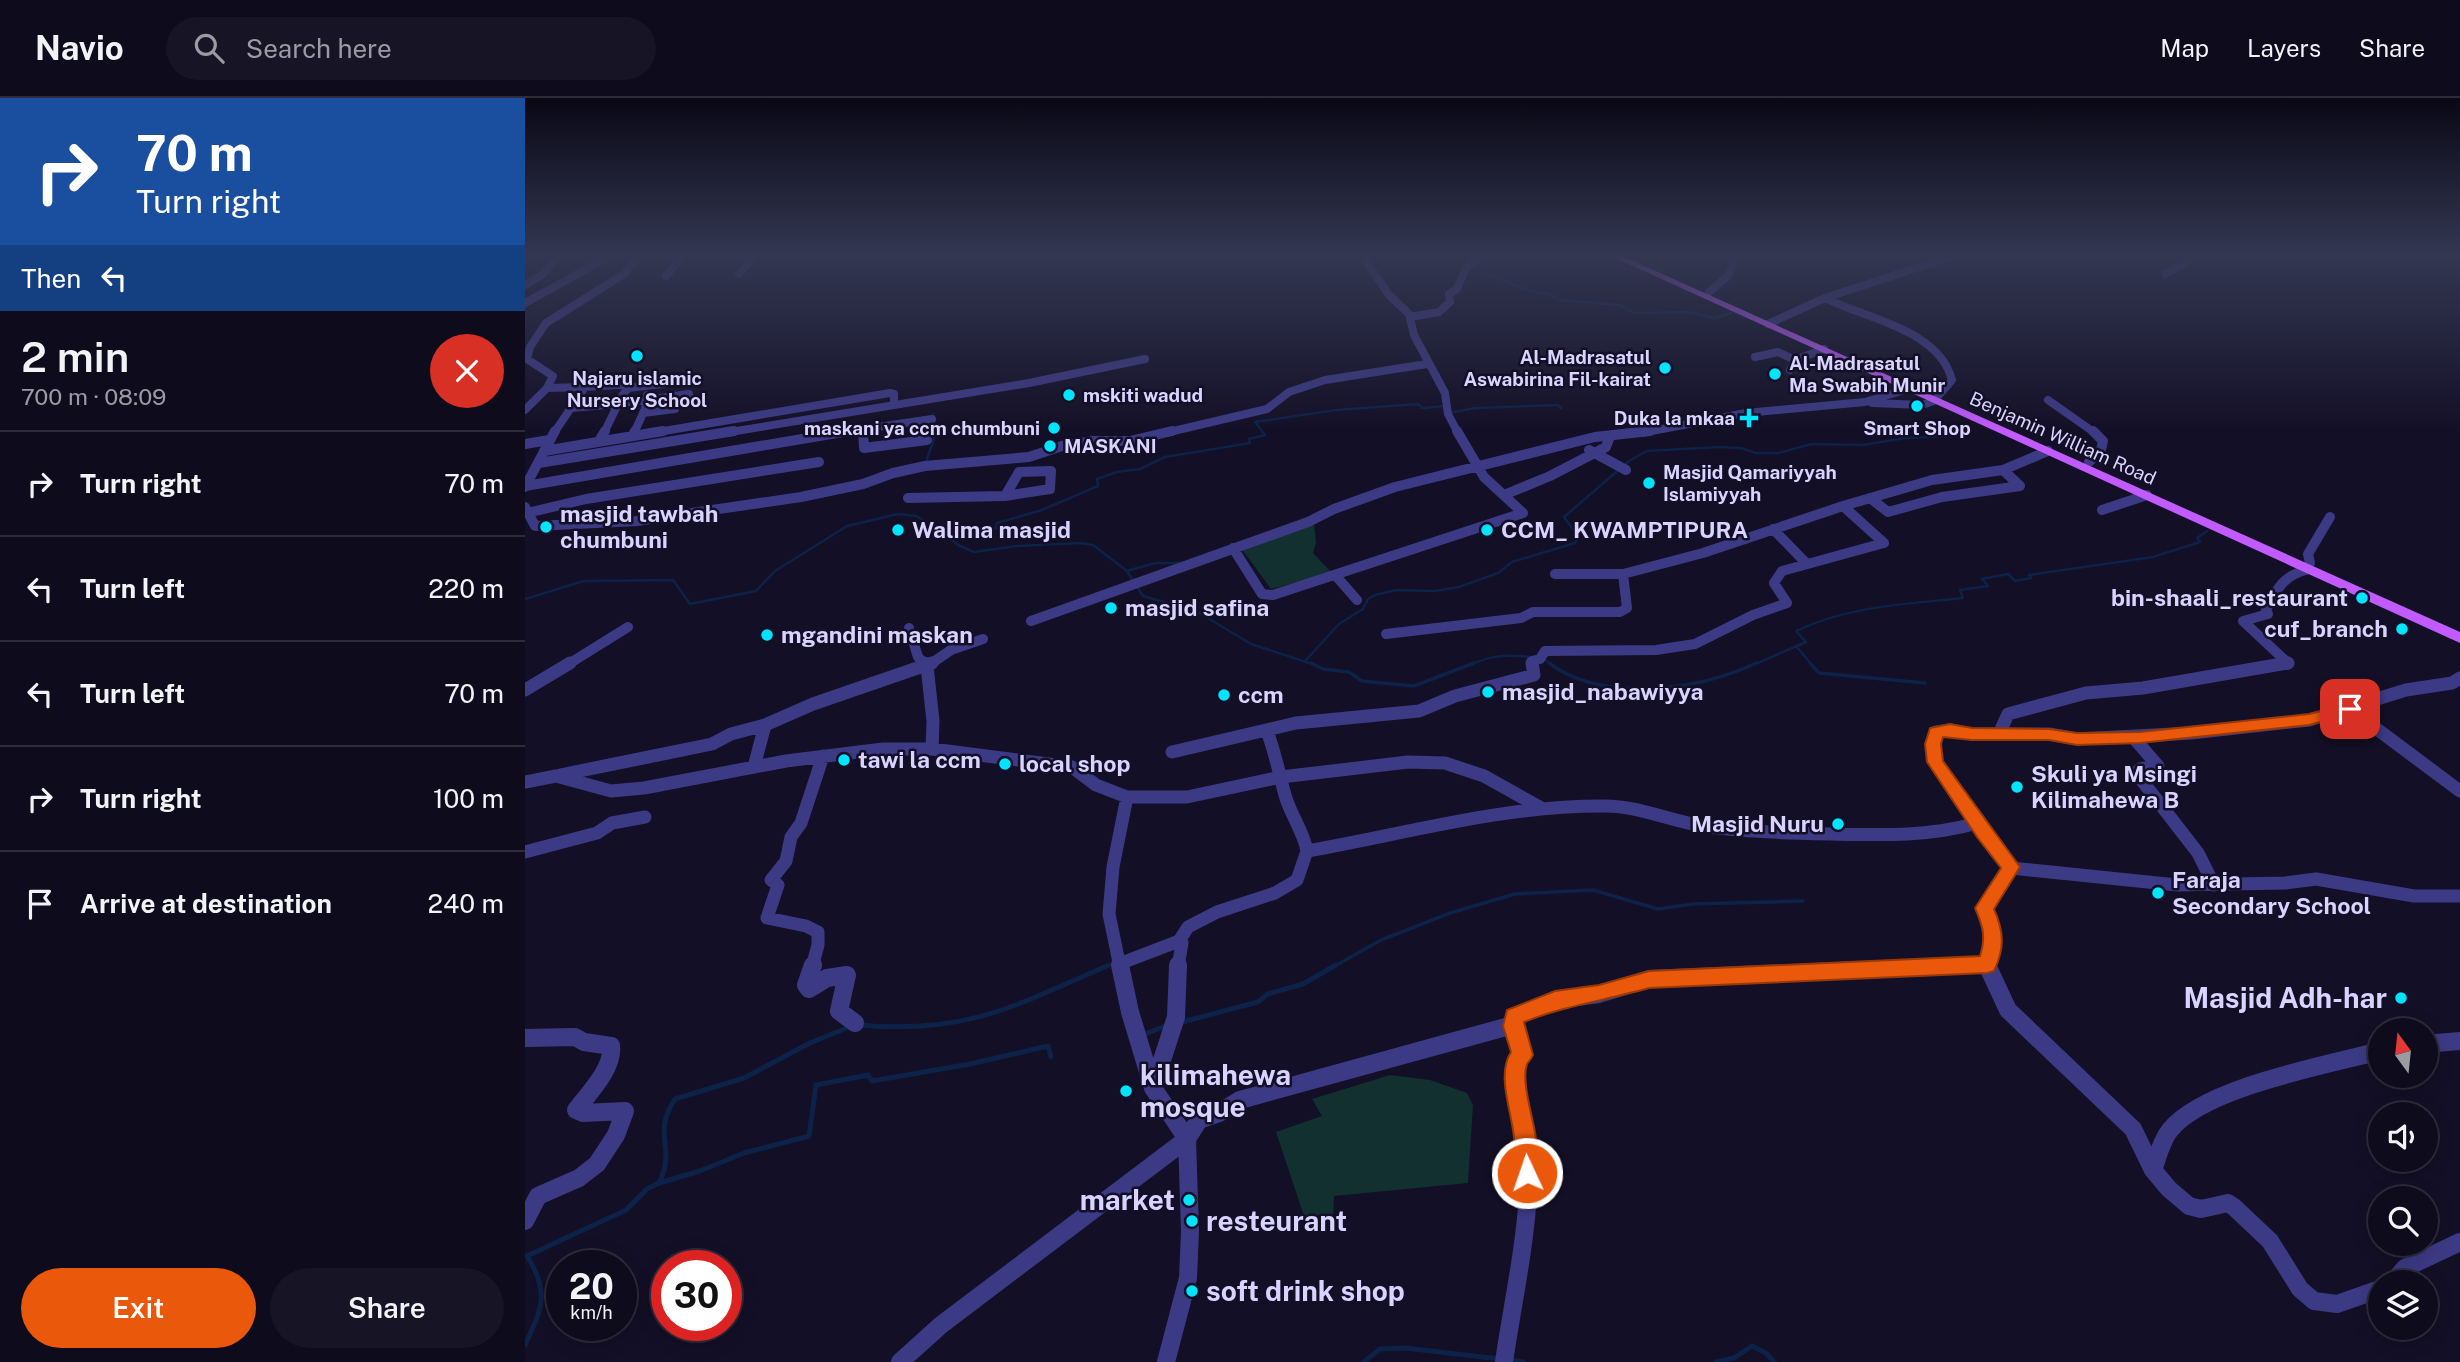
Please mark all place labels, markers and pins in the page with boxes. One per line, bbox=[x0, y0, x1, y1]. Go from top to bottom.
place label: Al-Madrasatul Aswabirina Fil-kairat bbox=[1464, 346, 1651, 390]
marker: Najaru islamic Nursery School bbox=[629, 348, 645, 364]
place label: Al-Madrasatul Ma Swabih Munir bbox=[1789, 352, 1945, 396]
marker: Al-Madrasatul Aswabirina Fil-kairat bbox=[1657, 360, 1673, 376]
marker: Al-Madrasatul Ma Swabih Munir bbox=[1767, 366, 1783, 382]
place label: Najaru islamic Nursery School bbox=[567, 367, 707, 411]
place label: mskiti wadud bbox=[1083, 384, 1203, 406]
marker: mskiti wadud bbox=[1061, 387, 1077, 403]
marker: Smart Shop bbox=[1909, 398, 1925, 414]
place label: Duka la mkaa bbox=[1614, 407, 1735, 429]
marker: Duka la mkaa bbox=[1741, 410, 1757, 426]
place label: maskani ya ccm chumbuni bbox=[804, 417, 1040, 439]
place label: Smart Shop bbox=[1863, 417, 1971, 439]
marker: maskani ya ccm chumbuni bbox=[1046, 420, 1062, 436]
place label: MASKANI bbox=[1064, 435, 1157, 457]
marker: MASKANI bbox=[1042, 438, 1058, 454]
place label: Masjid Qamariyyah Islamiyyah bbox=[1663, 461, 1837, 505]
marker: Masjid Qamariyyah Islamiyyah bbox=[1641, 475, 1657, 491]
place label: masjid tawbah chumbuni bbox=[560, 500, 718, 553]
place label: Walima masjid bbox=[912, 516, 1071, 543]
place label: CCM_ KWAMPTIPURA bbox=[1501, 516, 1749, 543]
marker: masjid tawbah chumbuni bbox=[538, 519, 554, 535]
marker: Walima masjid bbox=[890, 522, 906, 538]
marker: CCM_ KWAMPTIPURA bbox=[1479, 522, 1495, 538]
place label: bin-shaali_restaurant bbox=[2111, 584, 2348, 611]
marker: bin-shaali_restaurant bbox=[2354, 590, 2370, 606]
place label: masjid safina bbox=[1125, 594, 1269, 621]
marker: masjid safina bbox=[1103, 600, 1119, 616]
place label: cuf_branch bbox=[2264, 615, 2388, 642]
place label: mgandini maskan bbox=[781, 621, 973, 648]
marker: cuf_branch bbox=[2394, 621, 2410, 637]
marker: mgandini maskan bbox=[759, 627, 775, 643]
place label: masjid_nabawiyya bbox=[1502, 678, 1703, 705]
pin bbox=[2320, 679, 2380, 739]
place label: ccm bbox=[1238, 681, 1284, 708]
marker: masjid_nabawiyya bbox=[1480, 684, 1496, 700]
marker: ccm bbox=[1216, 687, 1232, 703]
place label: tawi la ccm bbox=[858, 746, 981, 773]
place label: local shop bbox=[1019, 750, 1130, 777]
marker: tawi la ccm bbox=[836, 752, 852, 768]
marker: local shop bbox=[997, 756, 1013, 772]
place label: Skuli ya Msingi Kilimahewa B bbox=[2031, 760, 2197, 813]
marker: Skuli ya Msingi Kilimahewa B bbox=[2009, 779, 2025, 795]
place label: Masjid Nuru bbox=[1691, 810, 1824, 837]
marker: Masjid Nuru bbox=[1830, 816, 1846, 832]
place label: Faraja Secondary School bbox=[2172, 866, 2371, 919]
marker: Faraja Secondary School bbox=[2150, 885, 2166, 901]
place label: Masjid Adh-har bbox=[2183, 981, 2387, 1014]
marker: Masjid Adh-har bbox=[2393, 990, 2409, 1006]
place label: kilimahewa mosque bbox=[1140, 1058, 1291, 1123]
marker: kilimahewa mosque bbox=[1118, 1083, 1134, 1099]
place label: market bbox=[1080, 1183, 1175, 1216]
marker: market bbox=[1181, 1192, 1197, 1208]
place label: resteurant bbox=[1206, 1204, 1347, 1237]
marker: resteurant bbox=[1184, 1213, 1200, 1229]
place label: soft drink shop bbox=[1206, 1274, 1405, 1307]
marker: soft drink shop bbox=[1184, 1283, 1200, 1299]

